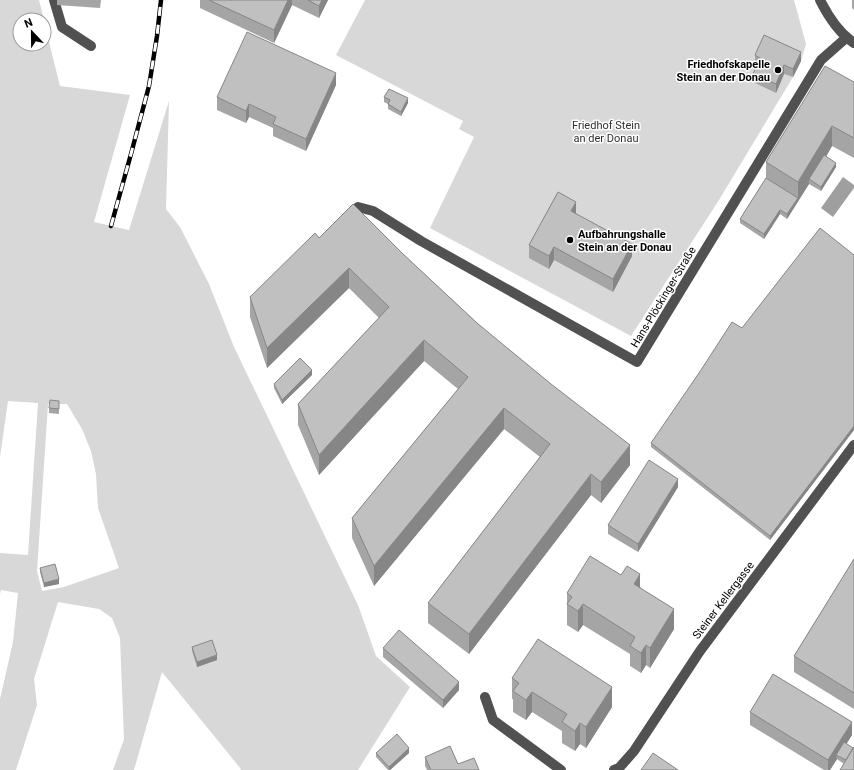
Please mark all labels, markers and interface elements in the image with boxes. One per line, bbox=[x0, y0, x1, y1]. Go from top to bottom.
north arrow bbox=[12, 12, 52, 52]
text: N bbox=[22, 16, 35, 31]
place label: Friedhofskapelle Stein an der Donau bbox=[677, 58, 770, 84]
marker: Friedhofskapelle Stein an der Donau bbox=[773, 65, 783, 75]
park label: Friedhof Stein an der Donau bbox=[572, 119, 640, 145]
place label: Aufbahrungshalle Stein an der Donau bbox=[578, 228, 672, 254]
marker: Aufbahrungshalle Stein an der Donau bbox=[565, 235, 575, 245]
street label: Hans-Plöckinger-Straße bbox=[628, 244, 699, 350]
street label: Steiner Kellergasse bbox=[690, 559, 757, 642]

